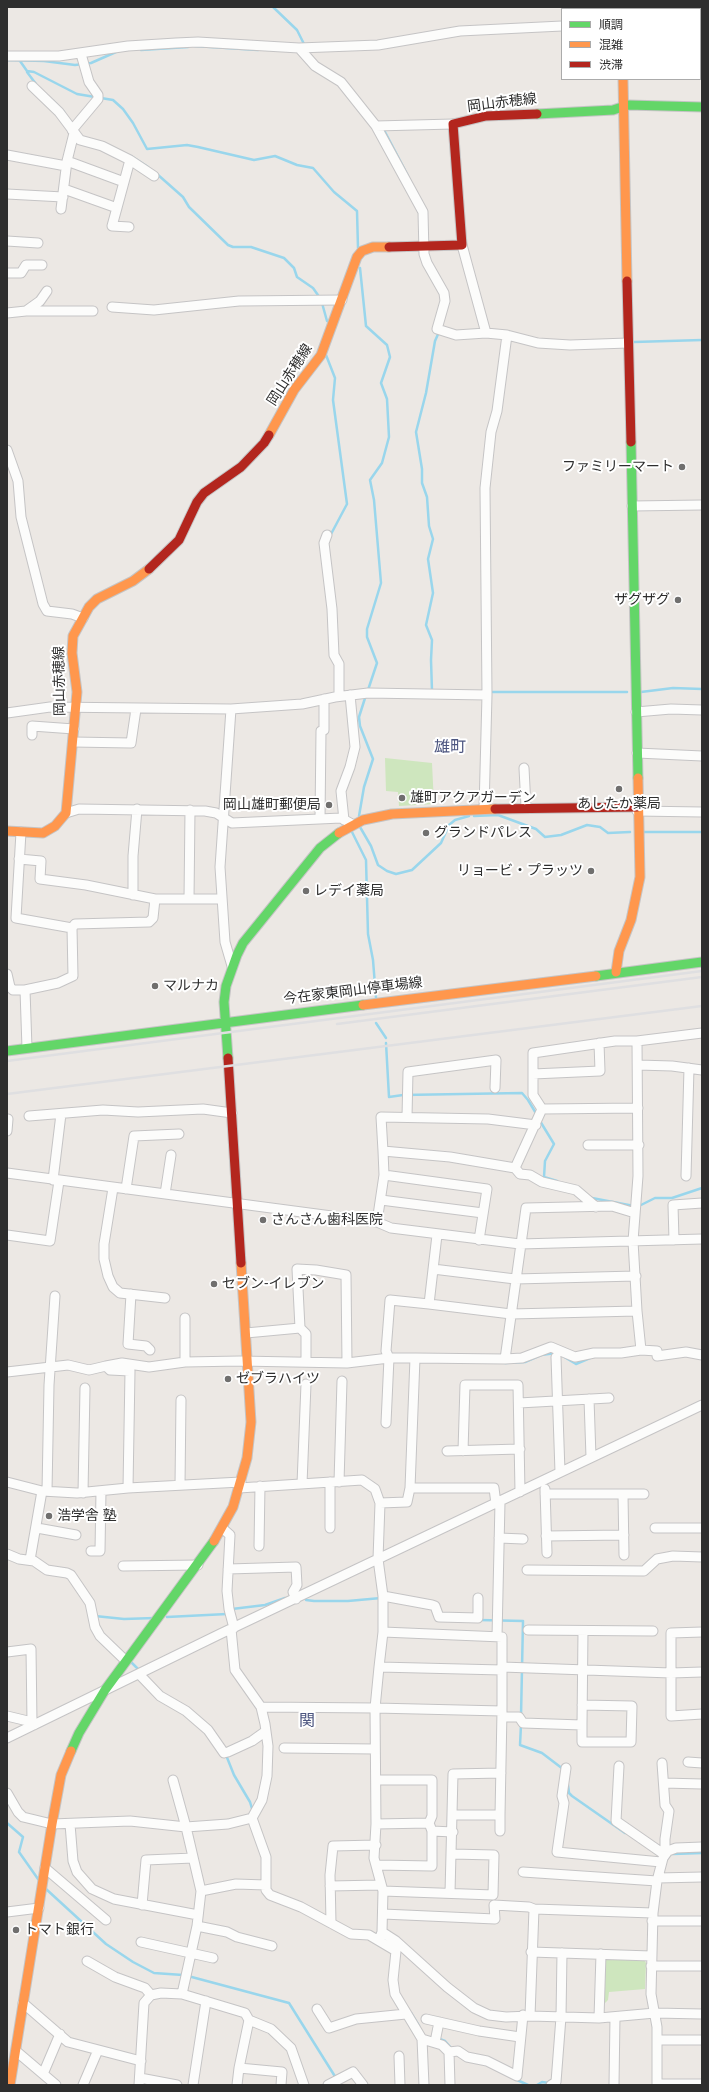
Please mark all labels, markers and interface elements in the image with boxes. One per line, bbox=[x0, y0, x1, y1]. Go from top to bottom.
legend bbox=[561, 8, 701, 80]
text: 順調 bbox=[599, 16, 623, 33]
text: 混雑 bbox=[599, 36, 623, 53]
text: 渋滞 bbox=[599, 56, 623, 73]
street label: 岡山赤穂線 bbox=[466, 90, 538, 116]
street label: 岡山赤穂線 bbox=[264, 341, 316, 409]
place label: ファミリーマート bbox=[562, 459, 674, 475]
marker: ファミリーマート bbox=[677, 462, 687, 472]
place label: ザグザグ bbox=[614, 592, 670, 608]
marker: ザグザグ bbox=[673, 595, 683, 605]
street label: 岡山赤穂線 bbox=[51, 646, 69, 716]
district label: 雄町 bbox=[434, 737, 466, 757]
marker: あしたか薬局 bbox=[614, 784, 624, 794]
place label: 雄町アクアガーデン bbox=[410, 790, 536, 806]
marker: 雄町アクアガーデン bbox=[397, 793, 407, 803]
place label: あしたか薬局 bbox=[577, 796, 661, 812]
place label: 岡山雄町郵便局 bbox=[223, 797, 321, 813]
marker: 岡山雄町郵便局 bbox=[324, 800, 334, 810]
place label: グランドパレス bbox=[434, 825, 532, 841]
marker: グランドパレス bbox=[421, 828, 431, 838]
place label: リョービ・プラッツ bbox=[457, 863, 583, 879]
marker: リョービ・プラッツ bbox=[586, 866, 596, 876]
place label: レデイ薬局 bbox=[314, 883, 384, 899]
marker: レデイ薬局 bbox=[301, 886, 311, 896]
street label: 今在家東岡山停車場線 bbox=[282, 974, 424, 1008]
place label: マルナカ bbox=[163, 978, 219, 994]
marker: マルナカ bbox=[150, 981, 160, 991]
place label: さんさん歯科医院 bbox=[271, 1212, 383, 1228]
marker: さんさん歯科医院 bbox=[258, 1215, 268, 1225]
place label: セブン-イレブン bbox=[222, 1276, 325, 1292]
marker: セブン-イレブン bbox=[209, 1279, 219, 1289]
place label: ゼブラハイツ bbox=[236, 1371, 320, 1387]
marker: ゼブラハイツ bbox=[223, 1374, 233, 1384]
place label: 浩学舎 塾 bbox=[57, 1508, 117, 1524]
marker: 浩学舎 塾 bbox=[44, 1511, 54, 1521]
district label: 関 bbox=[299, 1711, 315, 1731]
place label: トマト銀行 bbox=[24, 1922, 94, 1938]
marker: トマト銀行 bbox=[11, 1925, 21, 1935]

